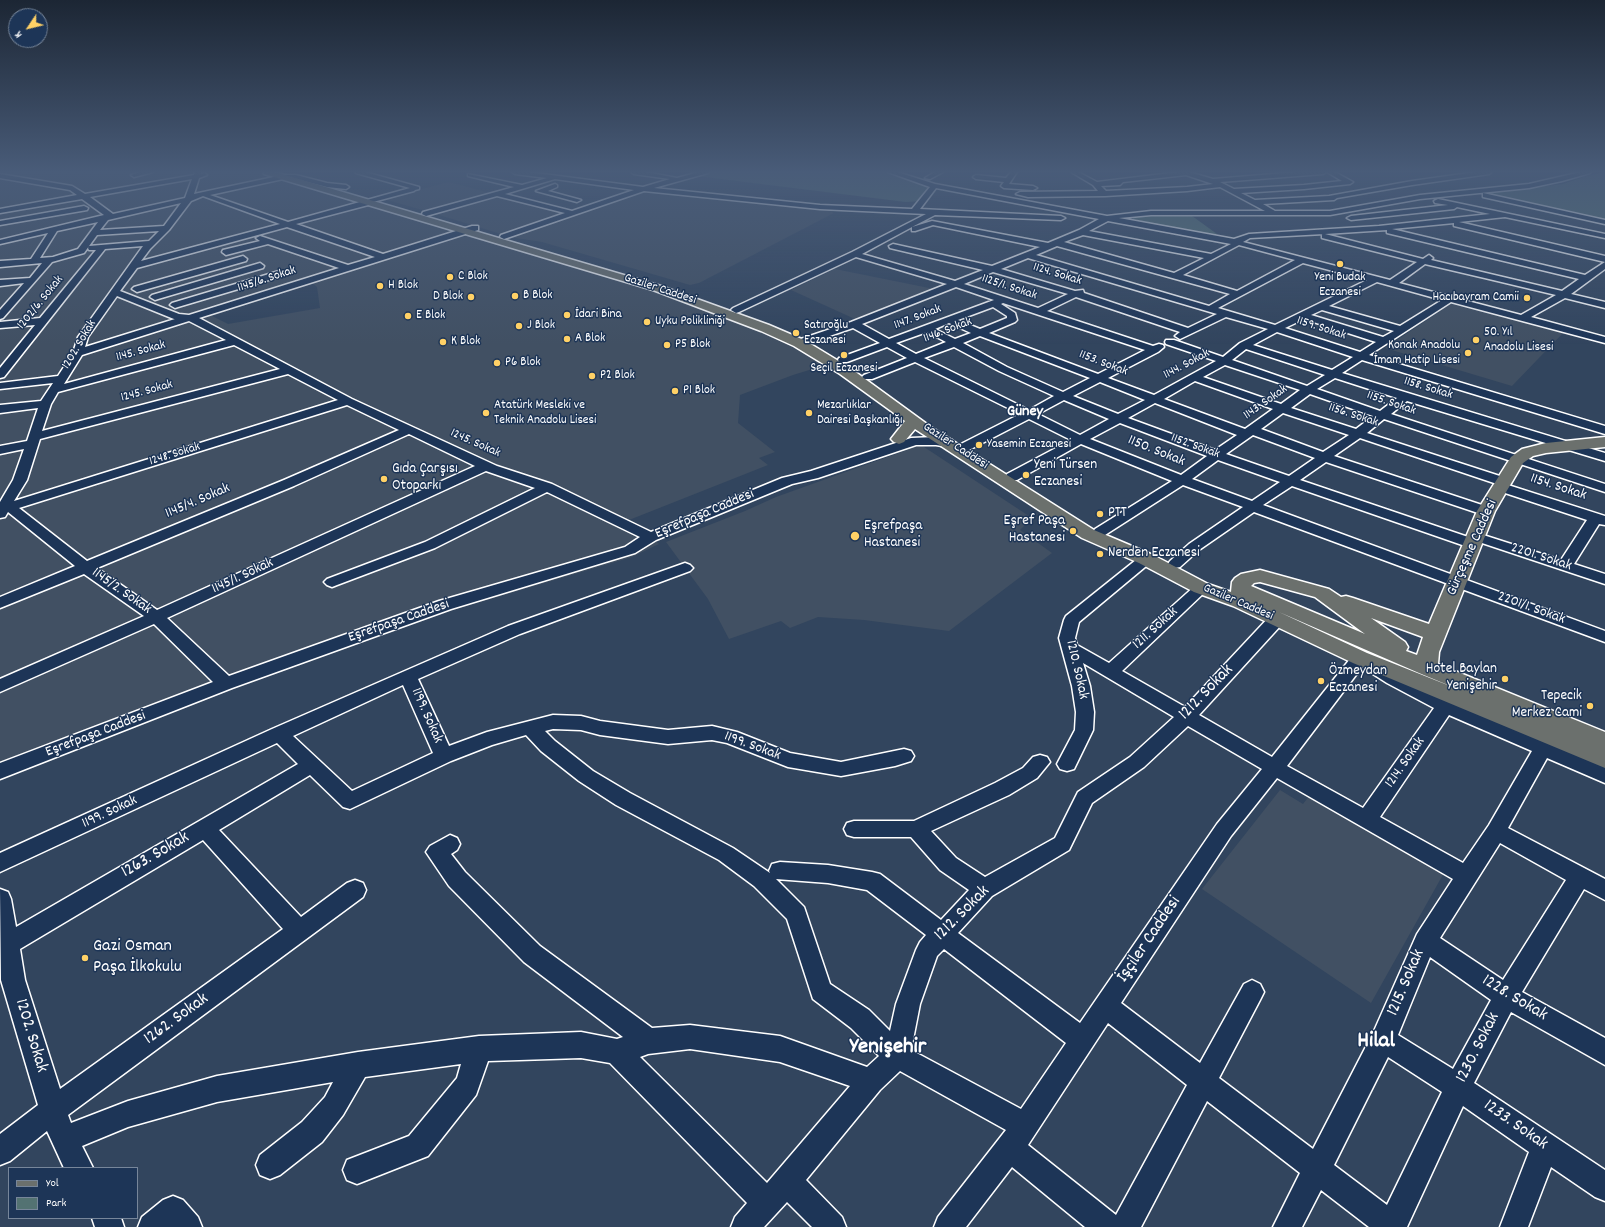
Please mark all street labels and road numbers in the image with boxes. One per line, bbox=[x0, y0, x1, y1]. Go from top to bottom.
street label: 1124. Sokak bbox=[1031, 260, 1083, 290]
street label: 1145/6. Sokak bbox=[236, 263, 298, 297]
street label: Gaziler Caddesi bbox=[622, 271, 698, 309]
street label: 1125/1. Sokak bbox=[979, 272, 1039, 304]
street label: 1202/6. Sokak bbox=[15, 273, 67, 333]
street label: 1147. Sokak bbox=[892, 302, 944, 334]
street label: 1159. Sokak bbox=[1294, 314, 1348, 344]
street label: 1146. Sokak bbox=[921, 315, 975, 347]
street label: 1202. Sokak bbox=[59, 318, 101, 372]
street label: 1145. Sokak bbox=[115, 338, 167, 366]
street label: 1144. Sokak bbox=[1161, 346, 1213, 384]
street label: 1153. Sokak bbox=[1076, 348, 1130, 380]
street label: 1158. Sokak bbox=[1402, 374, 1454, 404]
street label: 1245. Sokak bbox=[119, 378, 175, 406]
street label: 1143. Sokak bbox=[1241, 382, 1291, 424]
street label: 1155. Sokak bbox=[1364, 388, 1418, 420]
street label: 1156. Sokak bbox=[1326, 401, 1380, 431]
street label: Gaziler Caddesi bbox=[919, 420, 991, 474]
street label: 1245. Sokak bbox=[447, 426, 503, 462]
street label: 1152. Sokak bbox=[1168, 431, 1222, 463]
street label: 1150. Sokak bbox=[1125, 432, 1187, 472]
street label: 1248. Sokak bbox=[148, 440, 202, 470]
street label: 1154. Sokak bbox=[1528, 470, 1588, 506]
street label: 1145/4. Sokak bbox=[163, 480, 233, 524]
street label: Eşrefpaşa Caddesi bbox=[653, 486, 757, 544]
street label: Gürçeşme Caddesi bbox=[1444, 497, 1502, 599]
street label: 2201. Sokak bbox=[1508, 540, 1574, 576]
street label: 1145/1. Sokak bbox=[209, 555, 277, 599]
street label: 1145/2. Sokak bbox=[88, 565, 154, 619]
street label: Gaziler Caddesi bbox=[1200, 581, 1276, 625]
street label: 2201/1. Sokak bbox=[1495, 588, 1567, 630]
street label: Eşrefpaşa Caddesi bbox=[346, 596, 452, 648]
street label: 1211. Sokak bbox=[1130, 604, 1182, 654]
street label: 1210. Sokak bbox=[1060, 639, 1092, 701]
street label: 1212. Sokak bbox=[1175, 660, 1239, 726]
street label: 1199. Sokak bbox=[406, 685, 446, 747]
street label: Eşrefpaşa Caddesi bbox=[43, 708, 149, 762]
street label: 1199. Sokak bbox=[721, 728, 783, 766]
street label: 1214. Sokak bbox=[1382, 734, 1430, 792]
street label: 1199. Sokak bbox=[80, 792, 140, 834]
street label: 1263. Sokak bbox=[118, 828, 194, 884]
street label: 1212. Sokak bbox=[931, 882, 995, 946]
street label: İşçiler Caddesi bbox=[1113, 893, 1187, 987]
street label: 1215. Sokak bbox=[1383, 946, 1431, 1020]
street label: 1228. Sokak bbox=[1477, 971, 1551, 1027]
street label: 1262. Sokak bbox=[140, 989, 214, 1051]
street label: 1202. Sokak bbox=[9, 997, 51, 1075]
street label: 1230. Sokak bbox=[1452, 1009, 1506, 1087]
street label: 1233. Sokak bbox=[1478, 1096, 1552, 1156]

